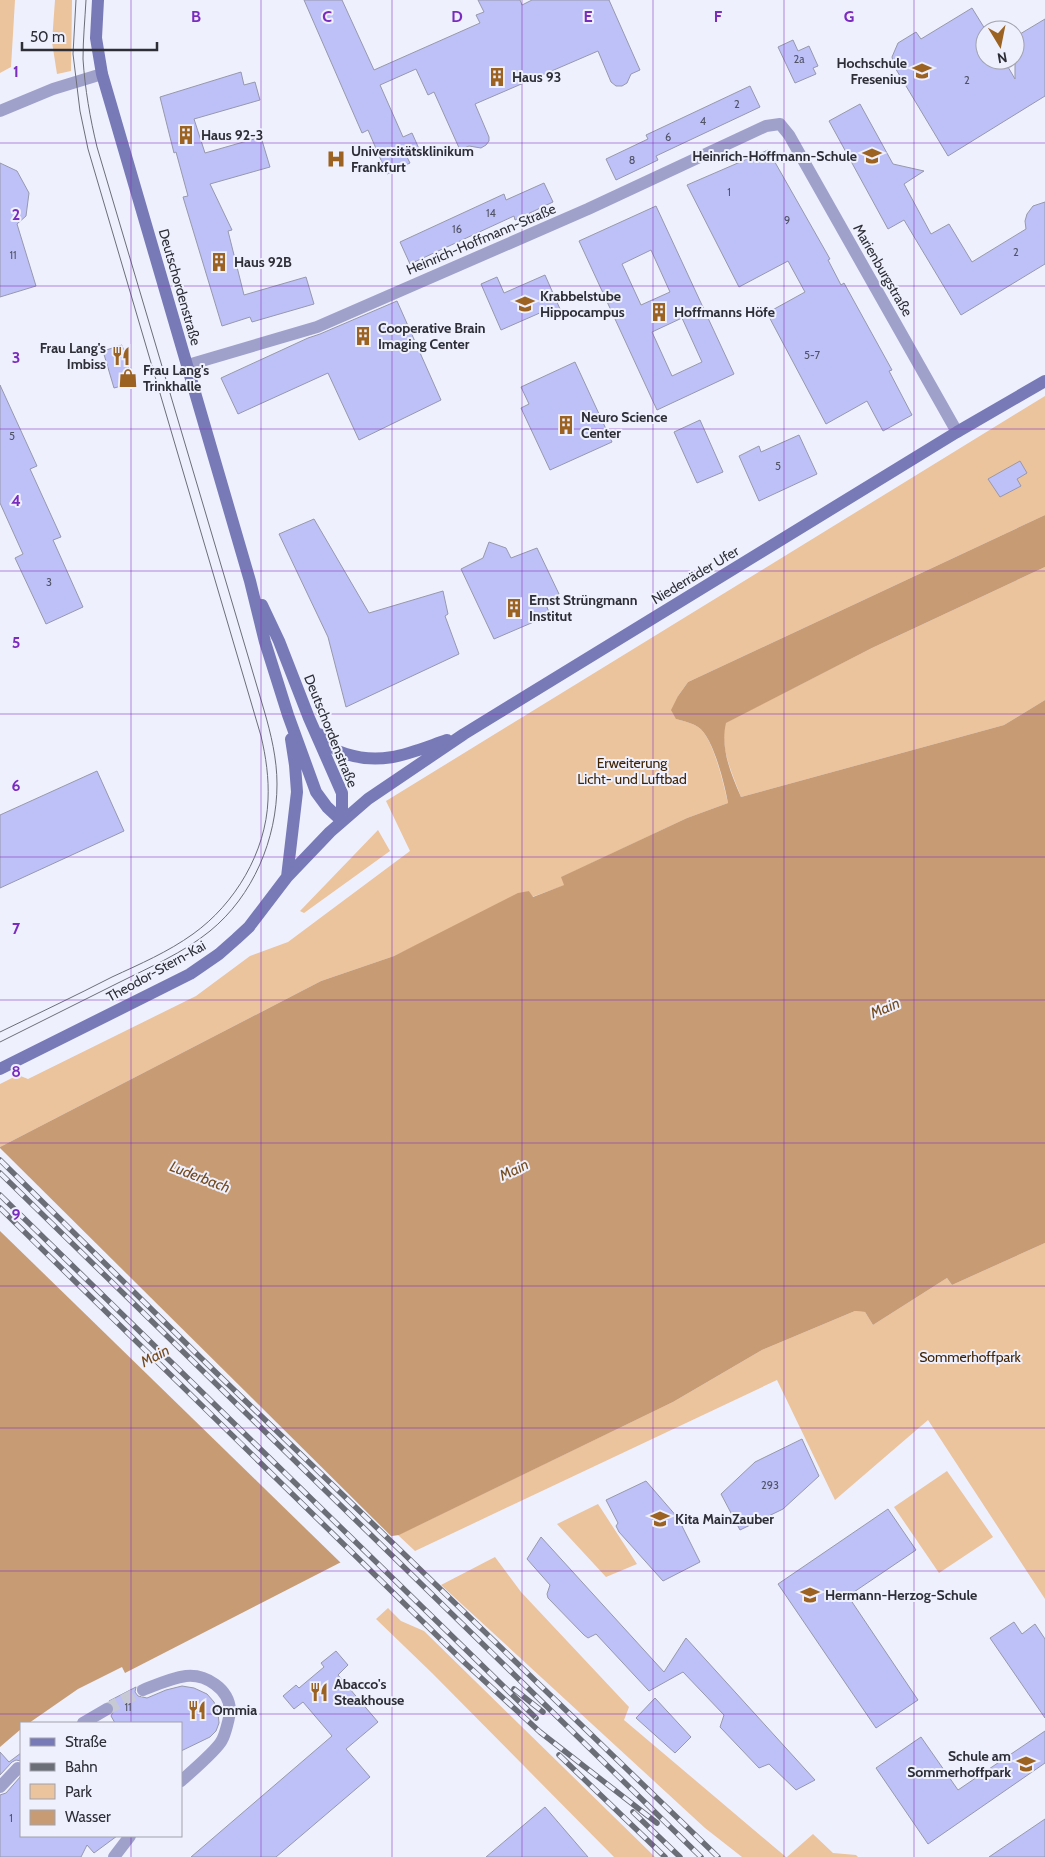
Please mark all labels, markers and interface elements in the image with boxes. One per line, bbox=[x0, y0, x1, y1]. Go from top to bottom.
text: B bbox=[191, 7, 201, 26]
text: C bbox=[322, 7, 332, 26]
text: D bbox=[451, 7, 463, 26]
text: E bbox=[583, 7, 593, 26]
text: F bbox=[714, 7, 723, 26]
text: G bbox=[844, 7, 854, 26]
scale bar bbox=[22, 20, 158, 52]
north arrow bbox=[975, 20, 1025, 70]
text: 50 m bbox=[30, 28, 65, 46]
text: N bbox=[996, 48, 1009, 68]
house number: 2a bbox=[793, 52, 805, 66]
place label: Hochschule Fresenius bbox=[836, 54, 907, 88]
school or university icon: Hochschule Fresenius bbox=[911, 60, 933, 82]
text: 1 bbox=[13, 62, 19, 81]
building icon: Haus 93 bbox=[486, 66, 508, 88]
place label: Haus 93 bbox=[512, 68, 561, 86]
house number: 2 bbox=[964, 73, 970, 87]
house number: 2 bbox=[734, 97, 740, 111]
house number: 4 bbox=[700, 114, 707, 128]
building icon: Haus 92-3 bbox=[175, 124, 197, 146]
place label: Haus 92-3 bbox=[201, 126, 263, 144]
house number: 6 bbox=[665, 130, 671, 144]
place label: Universitätsklinikum Frankfurt bbox=[351, 142, 474, 176]
school or university icon: Heinrich-Hoffmann-Schule bbox=[861, 145, 883, 167]
place label: Heinrich-Hoffmann-Schule bbox=[692, 147, 857, 165]
hospital icon: Universitätsklinikum Frankfurt bbox=[325, 148, 347, 170]
house number: 8 bbox=[629, 153, 635, 167]
house number: 1 bbox=[727, 185, 731, 199]
street label: Heinrich-Hoffmann-Straße bbox=[403, 199, 559, 279]
text: 2 bbox=[12, 205, 20, 224]
house number: 14 bbox=[486, 206, 497, 220]
house number: 9 bbox=[784, 213, 790, 227]
street label: Marienburgstraße bbox=[849, 221, 917, 319]
house number: 16 bbox=[452, 222, 462, 236]
street label: Deutschordenstraße bbox=[155, 227, 205, 347]
house number: 2 bbox=[1013, 245, 1019, 259]
house number: 11 bbox=[9, 248, 17, 262]
building icon: Haus 92B bbox=[208, 251, 230, 273]
place label: Haus 92B bbox=[234, 253, 292, 271]
place label: Krabbelstube Hippocampus bbox=[540, 287, 625, 321]
school or university icon: Krabbelstube Hippocampus bbox=[514, 293, 536, 315]
building icon: Hoffmanns Höfe bbox=[648, 301, 670, 323]
place label: Hoffmanns Höfe bbox=[674, 303, 775, 321]
place label: Cooperative Brain Imaging Center bbox=[378, 319, 486, 353]
building icon: Cooperative Brain Imaging Center bbox=[352, 325, 374, 347]
place label: Frau Lang's Imbiss bbox=[40, 339, 106, 373]
restaurant icon: Frau Lang's Imbiss bbox=[110, 345, 132, 367]
text: 3 bbox=[12, 348, 20, 367]
house number: 5-7 bbox=[804, 348, 820, 362]
place label: Frau Lang's Trinkhalle bbox=[143, 361, 209, 395]
shop icon: Frau Lang's Trinkhalle bbox=[117, 367, 139, 389]
place label: Neuro Science Center bbox=[581, 408, 668, 442]
building icon: Neuro Science Center bbox=[555, 414, 577, 436]
house number: 5 bbox=[9, 429, 15, 443]
house number: 5 bbox=[775, 459, 781, 473]
text: 4 bbox=[11, 491, 21, 510]
street label: Niederräder Ufer bbox=[648, 542, 743, 608]
house number: 3 bbox=[46, 575, 52, 589]
place label: Ernst Strüngmann Institut bbox=[529, 591, 638, 625]
building icon: Ernst Strüngmann Institut bbox=[503, 597, 525, 619]
text: 5 bbox=[12, 633, 20, 652]
street label: Deutschordenstraße bbox=[300, 672, 362, 790]
park label: Erweiterung Licht- und Luftbad bbox=[577, 754, 687, 788]
text: 6 bbox=[12, 776, 21, 795]
text: 7 bbox=[12, 919, 21, 938]
street label: Theodor-Stern-Kai bbox=[103, 936, 209, 1006]
water label: Main bbox=[867, 994, 902, 1023]
text: 8 bbox=[11, 1062, 21, 1081]
water label: Main bbox=[496, 1155, 532, 1185]
water label: Luderbach bbox=[167, 1157, 233, 1197]
text: 9 bbox=[12, 1205, 21, 1224]
water label: Main bbox=[137, 1341, 173, 1372]
park label: Sommerhoffpark bbox=[919, 1348, 1022, 1366]
house number: 293 bbox=[761, 1478, 779, 1492]
school or university icon: Kita MainZauber bbox=[649, 1508, 671, 1530]
place label: Kita MainZauber bbox=[675, 1510, 774, 1528]
school or university icon: Hermann-Herzog-Schule bbox=[799, 1584, 821, 1606]
place label: Hermann-Herzog-Schule bbox=[825, 1586, 977, 1604]
place label: Abacco's Steakhouse bbox=[334, 1675, 404, 1709]
restaurant icon: Abacco's Steakhouse bbox=[308, 1681, 330, 1703]
restaurant icon: Ommia bbox=[186, 1699, 208, 1721]
house number: 11 bbox=[124, 1700, 132, 1714]
place label: Ommia bbox=[212, 1701, 257, 1719]
legend bbox=[20, 1722, 182, 1837]
text: Straße bbox=[65, 1733, 107, 1751]
place label: Schule am Sommerhoffpark bbox=[907, 1747, 1011, 1781]
school or university icon: Schule am Sommerhoffpark bbox=[1015, 1753, 1037, 1775]
text: Bahn bbox=[65, 1758, 98, 1776]
text: Park bbox=[65, 1783, 92, 1801]
text: Wasser bbox=[65, 1808, 111, 1826]
house number: 1 bbox=[9, 1811, 13, 1825]

